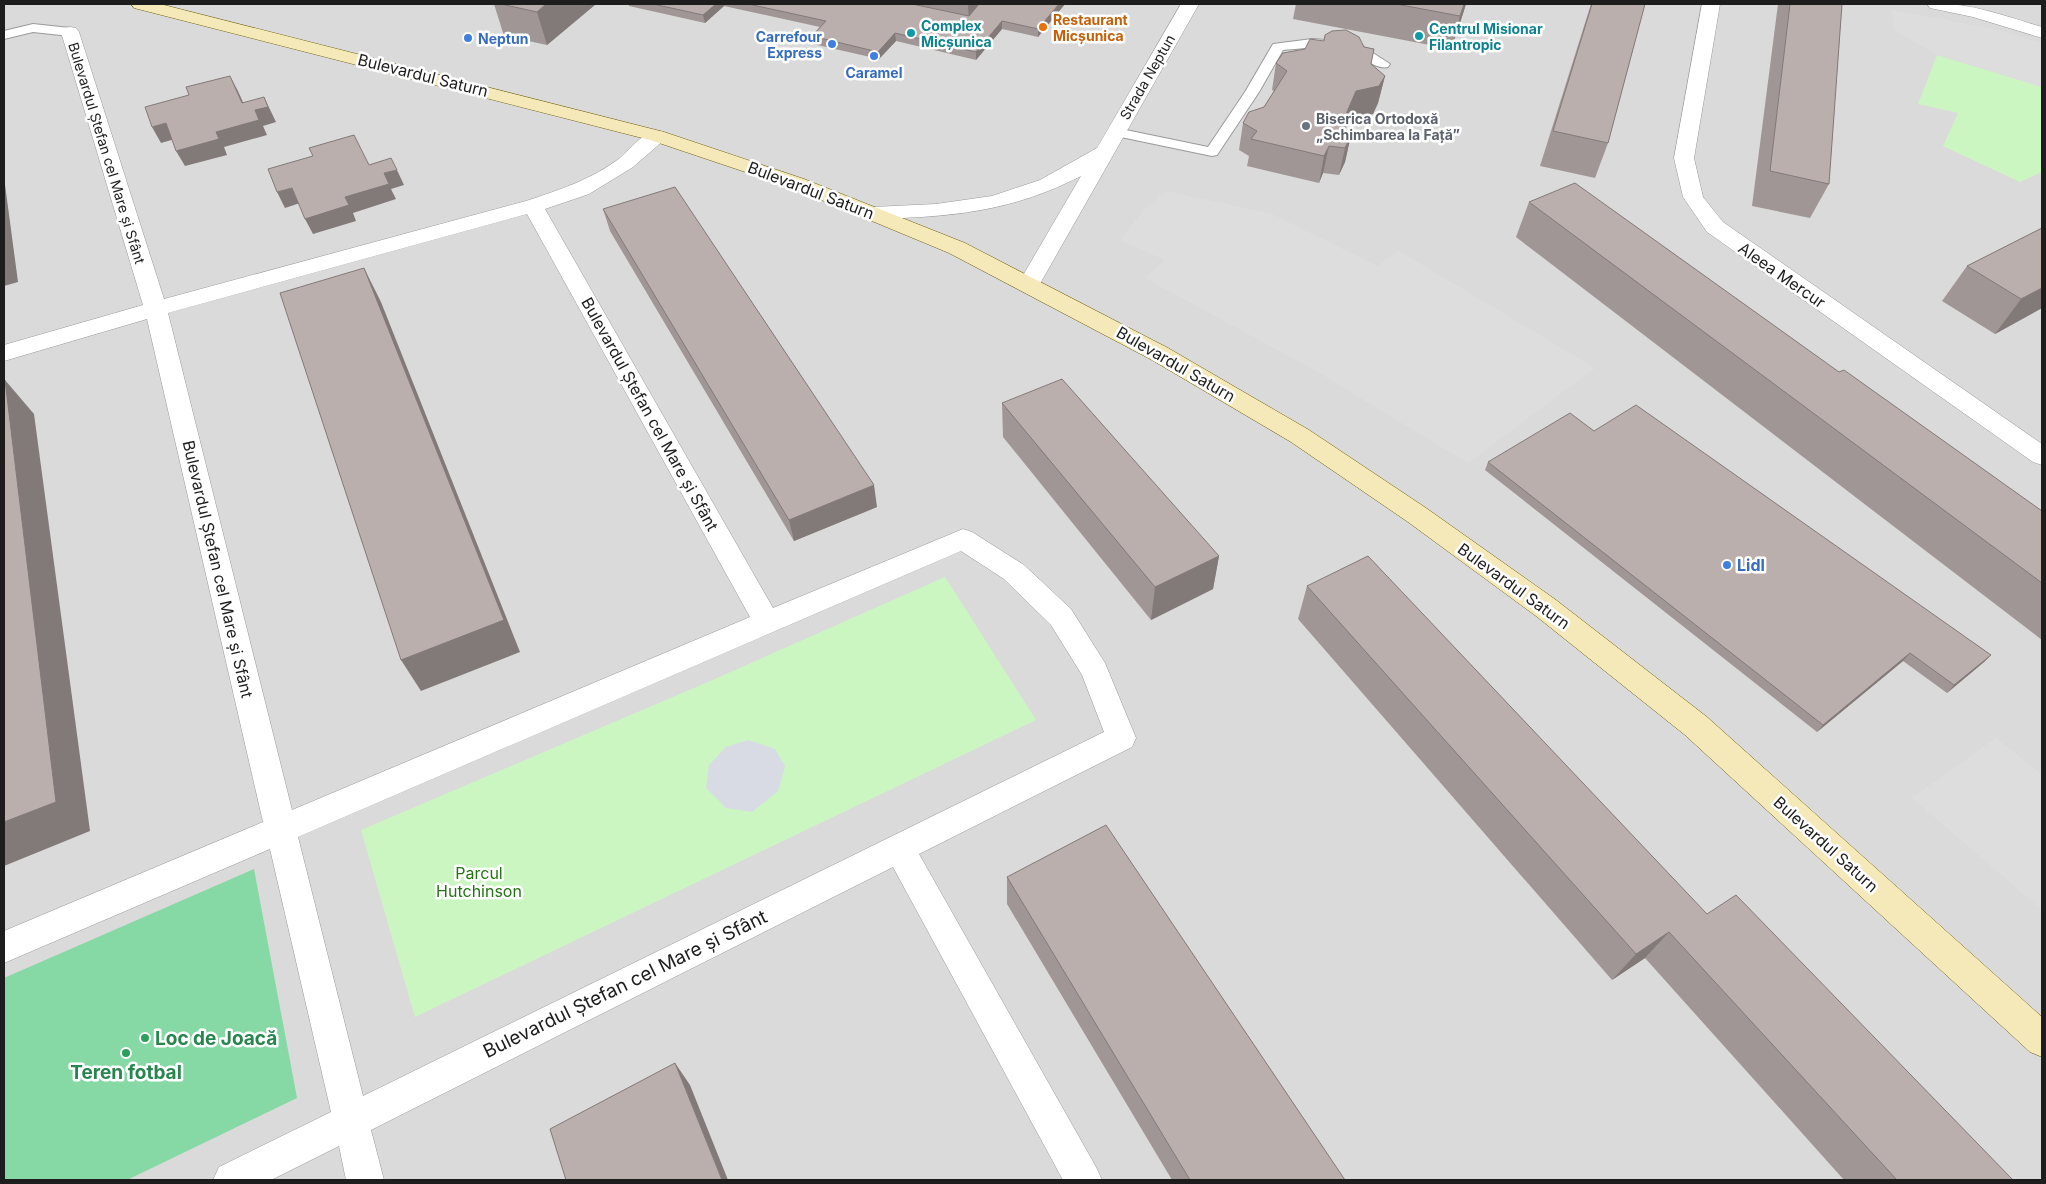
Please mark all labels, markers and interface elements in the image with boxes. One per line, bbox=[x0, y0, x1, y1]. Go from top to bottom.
place label: Restaurant Micșunica bbox=[1053, 11, 1128, 44]
place label: Complex Micșunica bbox=[921, 17, 992, 50]
place label: Centrul Misionar Filantropic bbox=[1429, 20, 1543, 53]
marker: Restaurant Micșunica bbox=[1037, 21, 1049, 33]
marker: Complex Micșunica bbox=[905, 27, 917, 39]
place label: Carrefour Express bbox=[756, 28, 822, 61]
place label: Neptun bbox=[478, 30, 528, 47]
marker: Centrul Misionar Filantropic bbox=[1413, 30, 1425, 42]
street label: Strada Neptun bbox=[1116, 31, 1178, 123]
marker: Neptun bbox=[462, 32, 474, 44]
marker: Carrefour Express bbox=[826, 38, 838, 50]
street label: Bulevardul Ștefan cel Mare și Sfânt bbox=[64, 40, 149, 266]
street label: Bulevardul Saturn bbox=[356, 49, 490, 101]
marker: Caramel bbox=[868, 50, 880, 62]
place label: Caramel bbox=[845, 64, 903, 81]
place label: Biserica Ortodoxă „Schimbarea la Față” bbox=[1316, 110, 1460, 143]
marker: Biserica Ortodoxă „Schimbarea la Față” bbox=[1300, 120, 1312, 132]
street label: Bulevardul Saturn bbox=[745, 157, 877, 223]
street label: Aleea Mercur bbox=[1735, 238, 1829, 312]
street label: Bulevardul Ștefan cel Mare și Sfânt bbox=[577, 294, 723, 534]
street label: Bulevardul Saturn bbox=[1113, 322, 1239, 406]
street label: Bulevardul Ștefan cel Mare și Sfânt bbox=[179, 438, 257, 700]
street label: Bulevardul Saturn bbox=[1454, 539, 1574, 633]
place label: Lidl bbox=[1737, 555, 1765, 575]
marker: Lidl bbox=[1721, 559, 1733, 571]
street label: Bulevardul Saturn bbox=[1770, 792, 1882, 896]
park label: Parcul Hutchinson bbox=[436, 863, 522, 901]
street label: Bulevardul Ștefan cel Mare și Sfânt bbox=[479, 905, 771, 1063]
place label: Loc de Joacă bbox=[155, 1027, 277, 1050]
marker: Loc de Joacă bbox=[139, 1032, 151, 1044]
marker: Teren fotbal bbox=[120, 1047, 132, 1059]
place label: Teren fotbal bbox=[70, 1061, 182, 1084]

